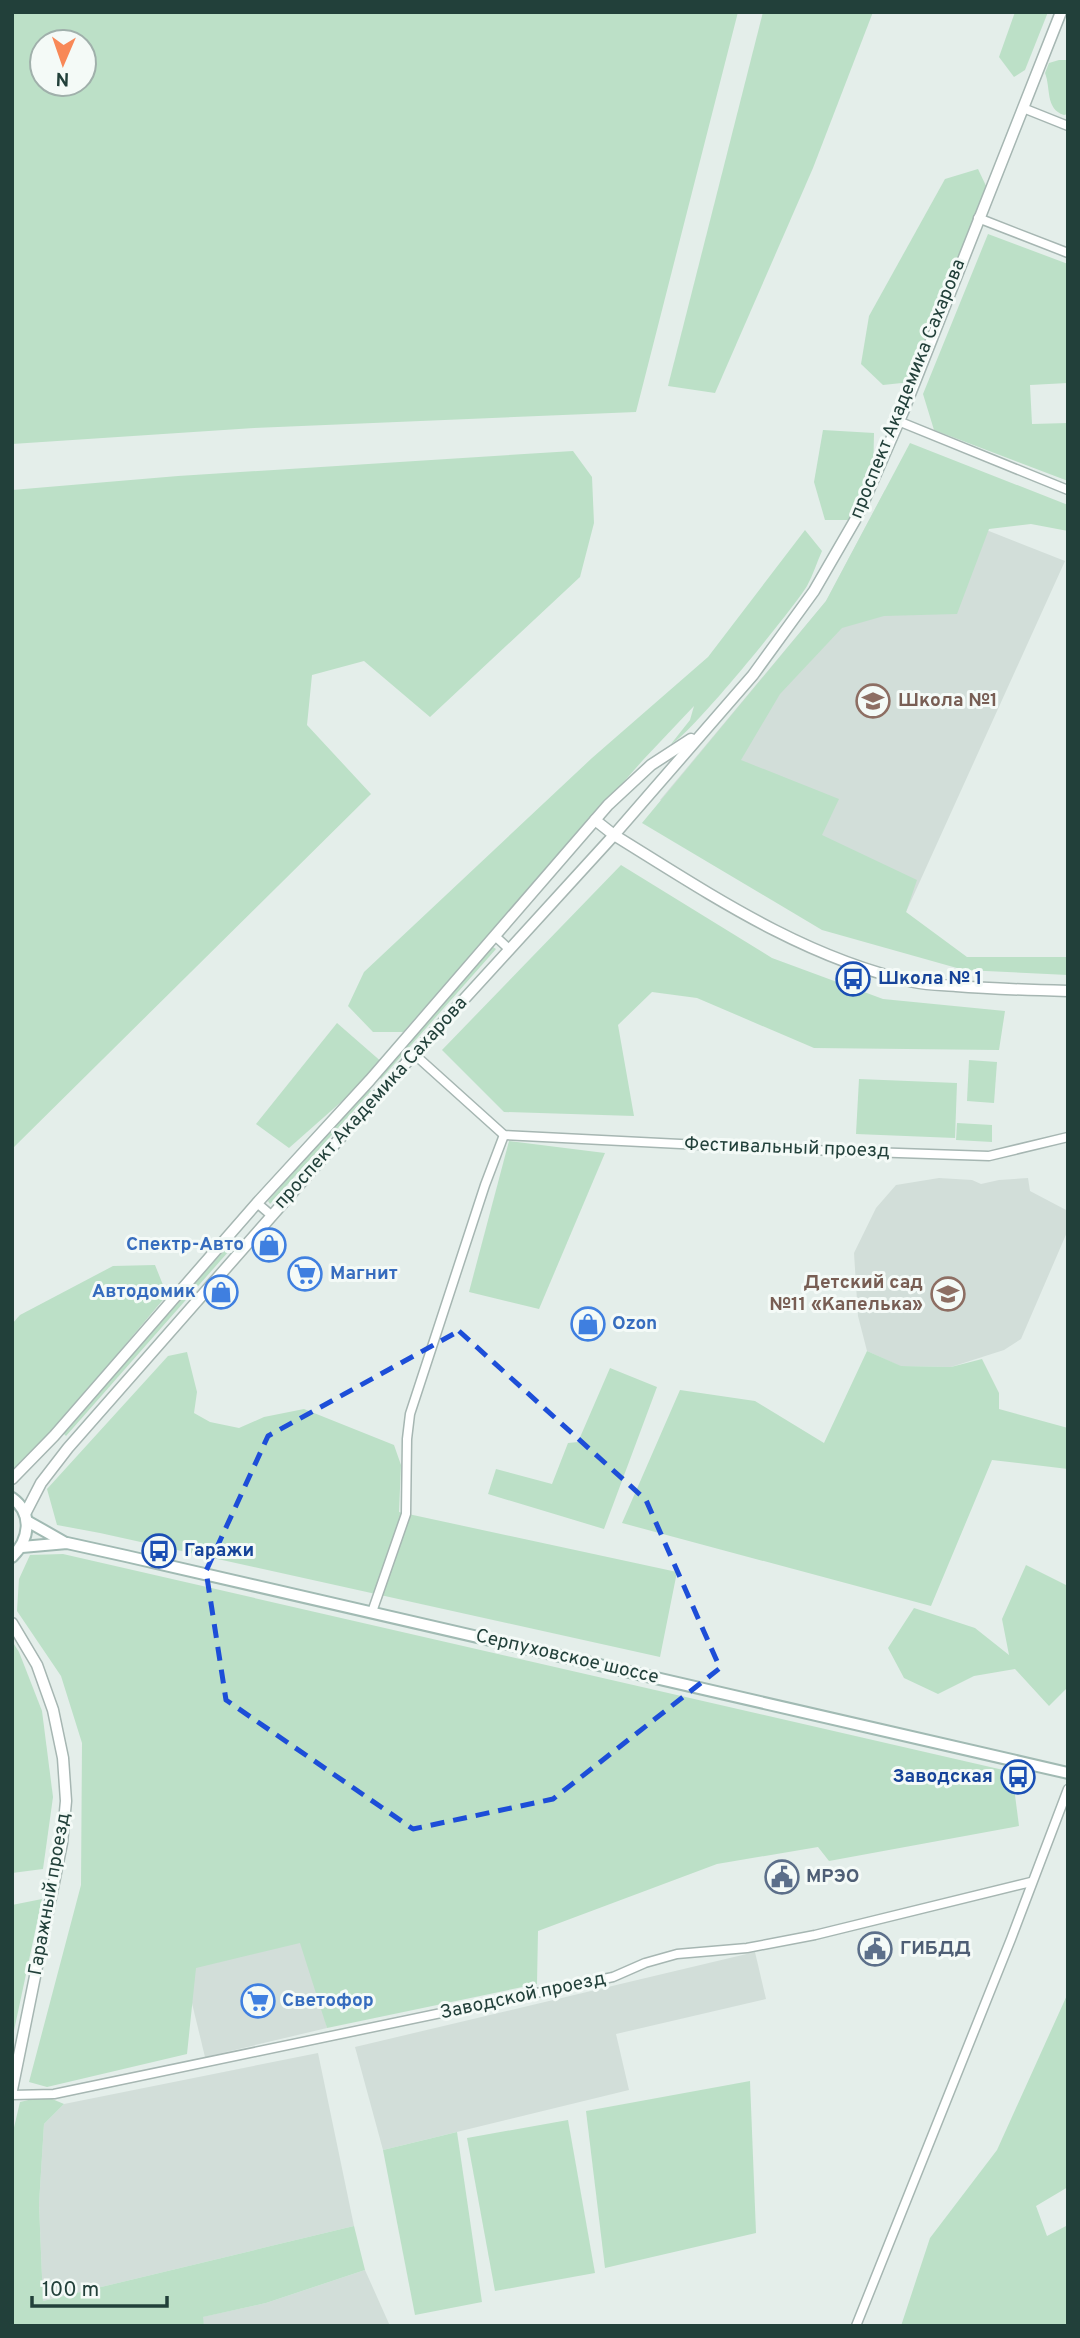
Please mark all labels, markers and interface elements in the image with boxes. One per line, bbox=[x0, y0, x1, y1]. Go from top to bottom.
north arrow bbox=[28, 28, 98, 98]
text: N bbox=[55, 66, 70, 90]
street label: проспект Академика Сахарова bbox=[845, 256, 971, 522]
school or university icon: Школа №1 bbox=[854, 682, 892, 720]
place label: Школа №1 bbox=[898, 689, 998, 713]
bus stop icon: Школа № 1 bbox=[834, 960, 872, 998]
place label: Школа № 1 bbox=[878, 967, 982, 991]
street label: проспект Академика Сахарова bbox=[269, 992, 473, 1214]
street label: Фестивальный проезд bbox=[684, 1132, 890, 1164]
shop icon: Спектр-Авто bbox=[250, 1226, 288, 1264]
place label: Спектр-Авто bbox=[126, 1233, 244, 1257]
supermarket icon: Магнит bbox=[286, 1255, 324, 1293]
place label: Магнит bbox=[330, 1262, 398, 1286]
place label: Детский сад №11 «Капелька» bbox=[769, 1271, 923, 1317]
shop icon: Автодомик bbox=[202, 1273, 240, 1311]
school or university icon: Детский сад №11 «Капелька» bbox=[929, 1275, 967, 1313]
place label: Автодомик bbox=[92, 1280, 196, 1304]
shop icon: Ozon bbox=[569, 1305, 607, 1343]
place label: Ozon bbox=[612, 1312, 657, 1336]
bus stop icon: Гаражи bbox=[140, 1532, 178, 1570]
place label: Гаражи bbox=[184, 1539, 254, 1563]
street label: Серпуховское шоссе bbox=[473, 1624, 661, 1690]
bus stop icon: Заводская bbox=[999, 1758, 1037, 1796]
place label: Заводская bbox=[893, 1765, 993, 1789]
street label: Гаражный проезд bbox=[24, 1811, 76, 1977]
public building icon: МРЭО bbox=[763, 1858, 801, 1896]
place label: МРЭО bbox=[806, 1865, 860, 1889]
public building icon: ГИБДД bbox=[856, 1930, 894, 1968]
place label: ГИБДД bbox=[900, 1937, 971, 1961]
street label: Заводской проезд bbox=[438, 1967, 608, 2025]
supermarket icon: Светофор bbox=[239, 1982, 277, 2020]
place label: Светофор bbox=[282, 1989, 374, 2013]
scale bar bbox=[32, 2264, 166, 2308]
text: 100 m bbox=[42, 2277, 99, 2304]

